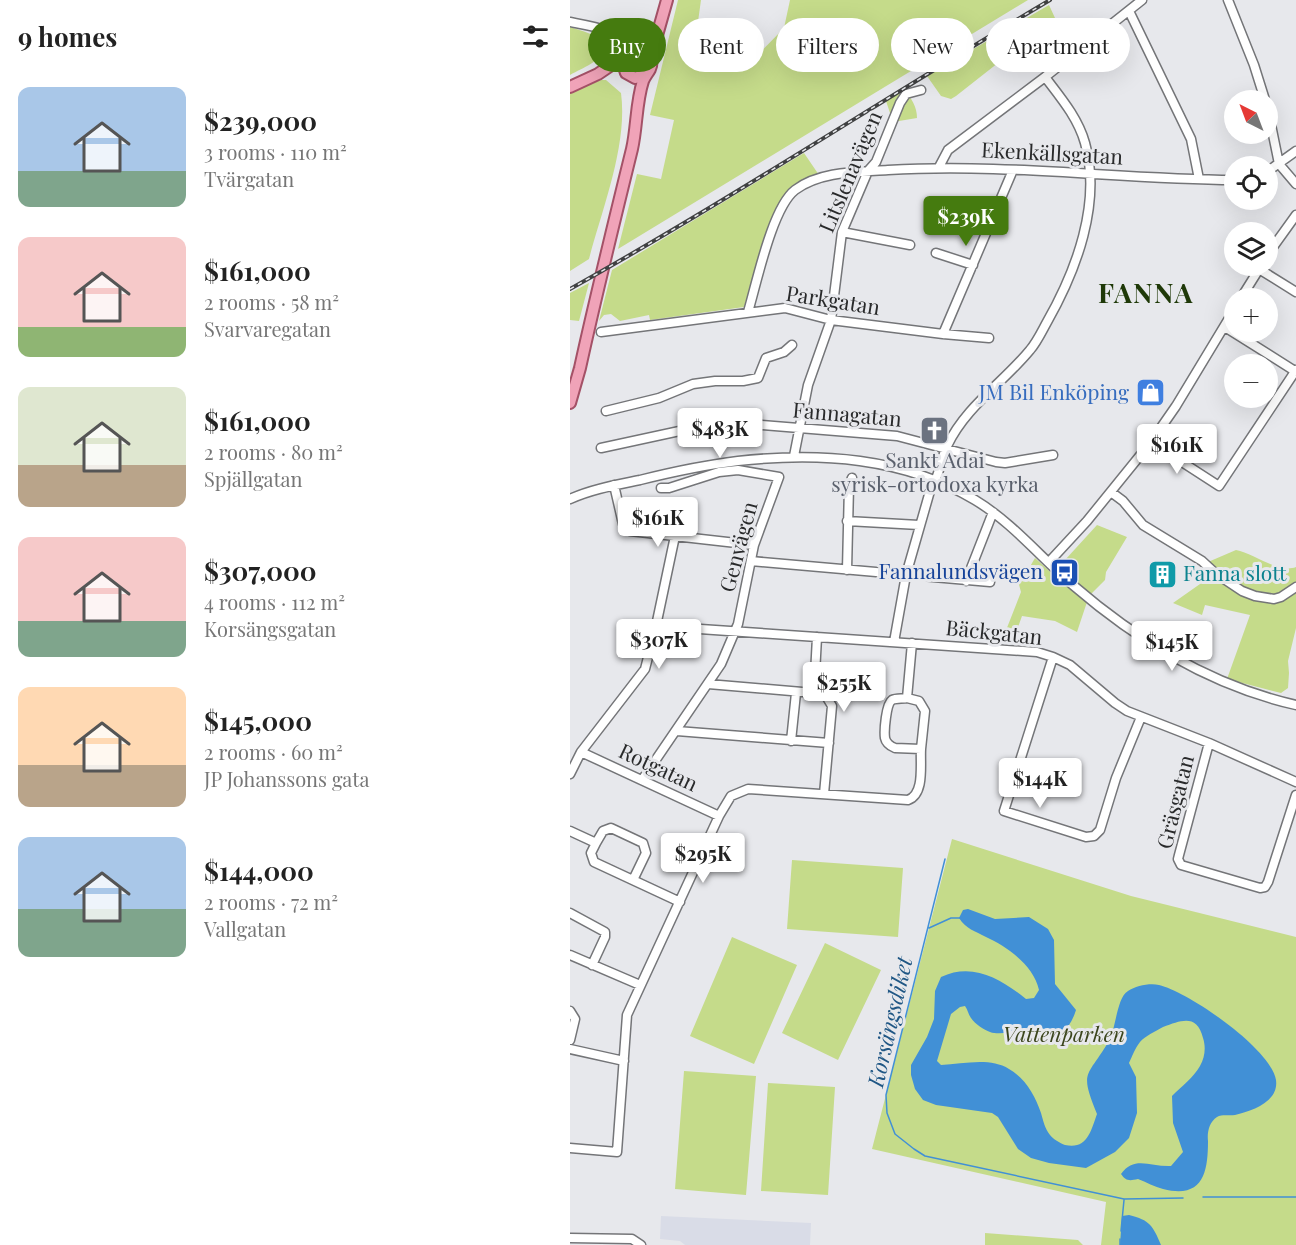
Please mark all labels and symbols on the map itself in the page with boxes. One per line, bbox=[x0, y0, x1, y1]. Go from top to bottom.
north arrow bbox=[1224, 90, 1278, 144]
street label: Litslenavägen bbox=[811, 106, 887, 236]
street label: Ekenkällsgatan bbox=[981, 134, 1124, 170]
pin: $239K bbox=[924, 196, 1008, 247]
district label: FANNA bbox=[1098, 274, 1194, 310]
street label: Parkgatan bbox=[784, 278, 883, 320]
place label: JM Bil Enköping bbox=[978, 377, 1129, 405]
shop icon: JM Bil Enköping bbox=[1134, 377, 1166, 409]
street label: Fannagatan bbox=[791, 394, 903, 432]
pin: $483K bbox=[678, 408, 762, 459]
church icon: Sankt Adai syrisk-ortodoxa kyrka bbox=[919, 414, 951, 446]
pin: $161K bbox=[1135, 424, 1219, 475]
place label: Sankt Adai syrisk-ortodoxa kyrka bbox=[831, 445, 1039, 497]
pin: $161K bbox=[616, 497, 700, 548]
street label: Genvägen bbox=[712, 498, 763, 595]
place label: Fannalundsvägen bbox=[878, 556, 1043, 584]
bus stop icon: Fannalundsvägen bbox=[1048, 556, 1080, 588]
building icon: Fanna slott bbox=[1146, 558, 1178, 590]
place label: Fanna slott bbox=[1183, 558, 1287, 586]
street label: Bäckgatan bbox=[944, 612, 1044, 650]
pin: $307K bbox=[617, 619, 701, 670]
pin: $145K bbox=[1130, 621, 1214, 672]
pin: $255K bbox=[802, 662, 886, 713]
street label: Rotgatan bbox=[615, 736, 703, 797]
street label: Gräsgatan bbox=[1149, 751, 1199, 851]
pin: $144K bbox=[998, 758, 1082, 809]
pin: $295K bbox=[661, 833, 745, 884]
water label: Korsängsdiket bbox=[859, 952, 919, 1091]
park label: Vattenparken bbox=[1003, 1019, 1125, 1047]

